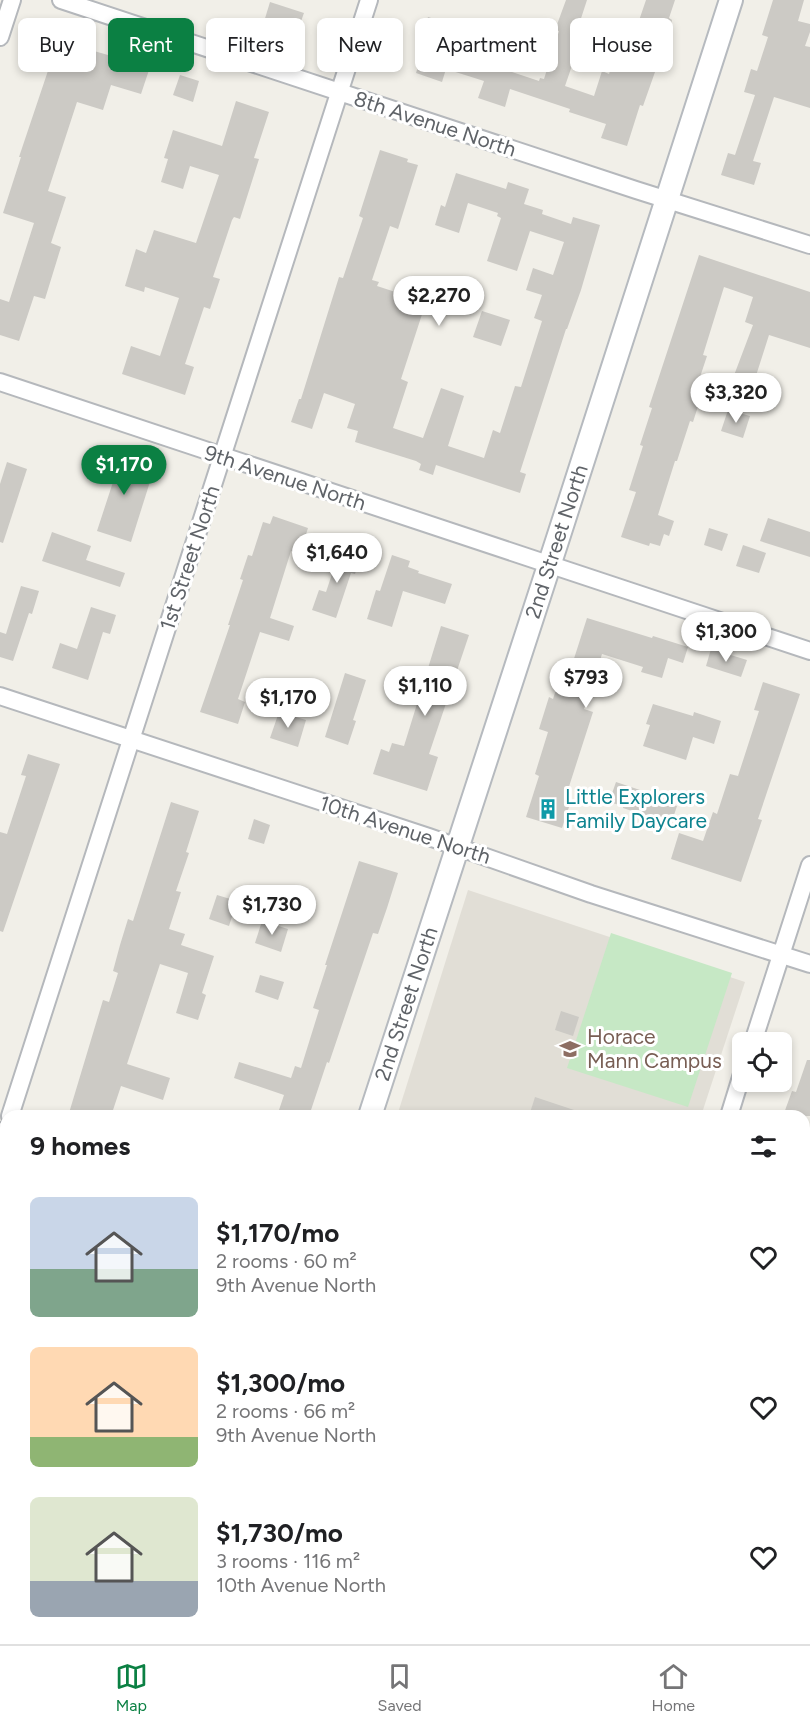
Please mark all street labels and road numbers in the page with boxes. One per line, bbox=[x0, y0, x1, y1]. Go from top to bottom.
street label: 8th Avenue North bbox=[351, 86, 519, 162]
street label: 9th Avenue North bbox=[201, 440, 369, 515]
street label: 2nd Street North bbox=[520, 461, 593, 622]
street label: 1st Street North bbox=[154, 482, 225, 633]
street label: 10th Avenue North bbox=[316, 790, 494, 869]
street label: 2nd Street North bbox=[369, 924, 443, 1084]

